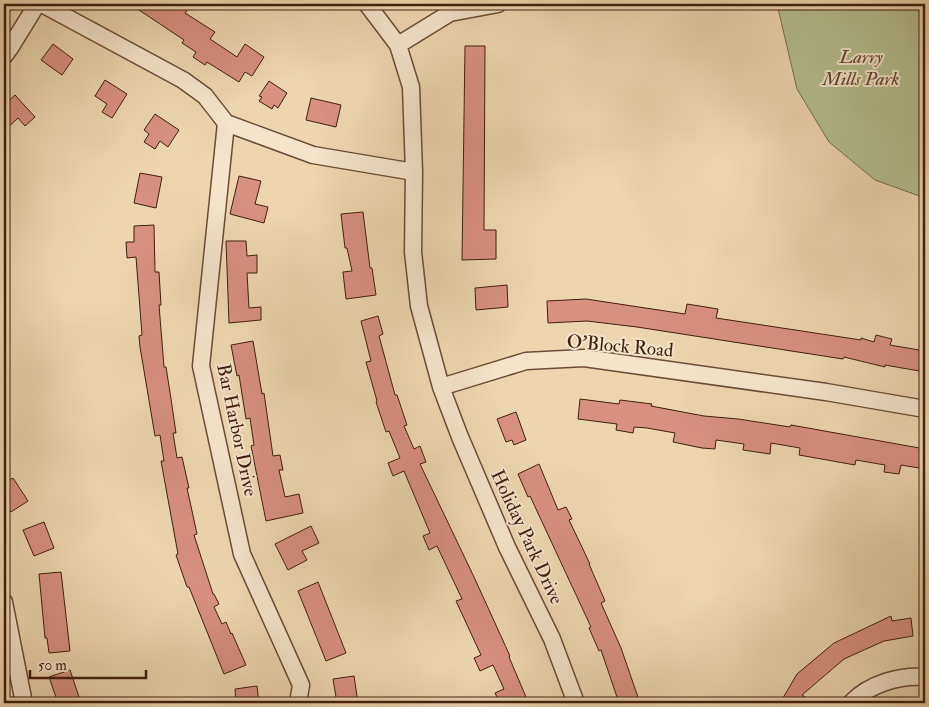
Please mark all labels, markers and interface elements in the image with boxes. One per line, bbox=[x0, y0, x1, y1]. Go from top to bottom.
park label: Larry Mills Park bbox=[822, 45, 900, 91]
street label: O'Block Road bbox=[566, 329, 675, 363]
street label: Bar Harbor Drive bbox=[211, 362, 263, 498]
street label: Holiday Park Drive bbox=[485, 466, 569, 608]
scale bar bbox=[30, 647, 146, 679]
text: 50 m bbox=[38, 656, 67, 675]

